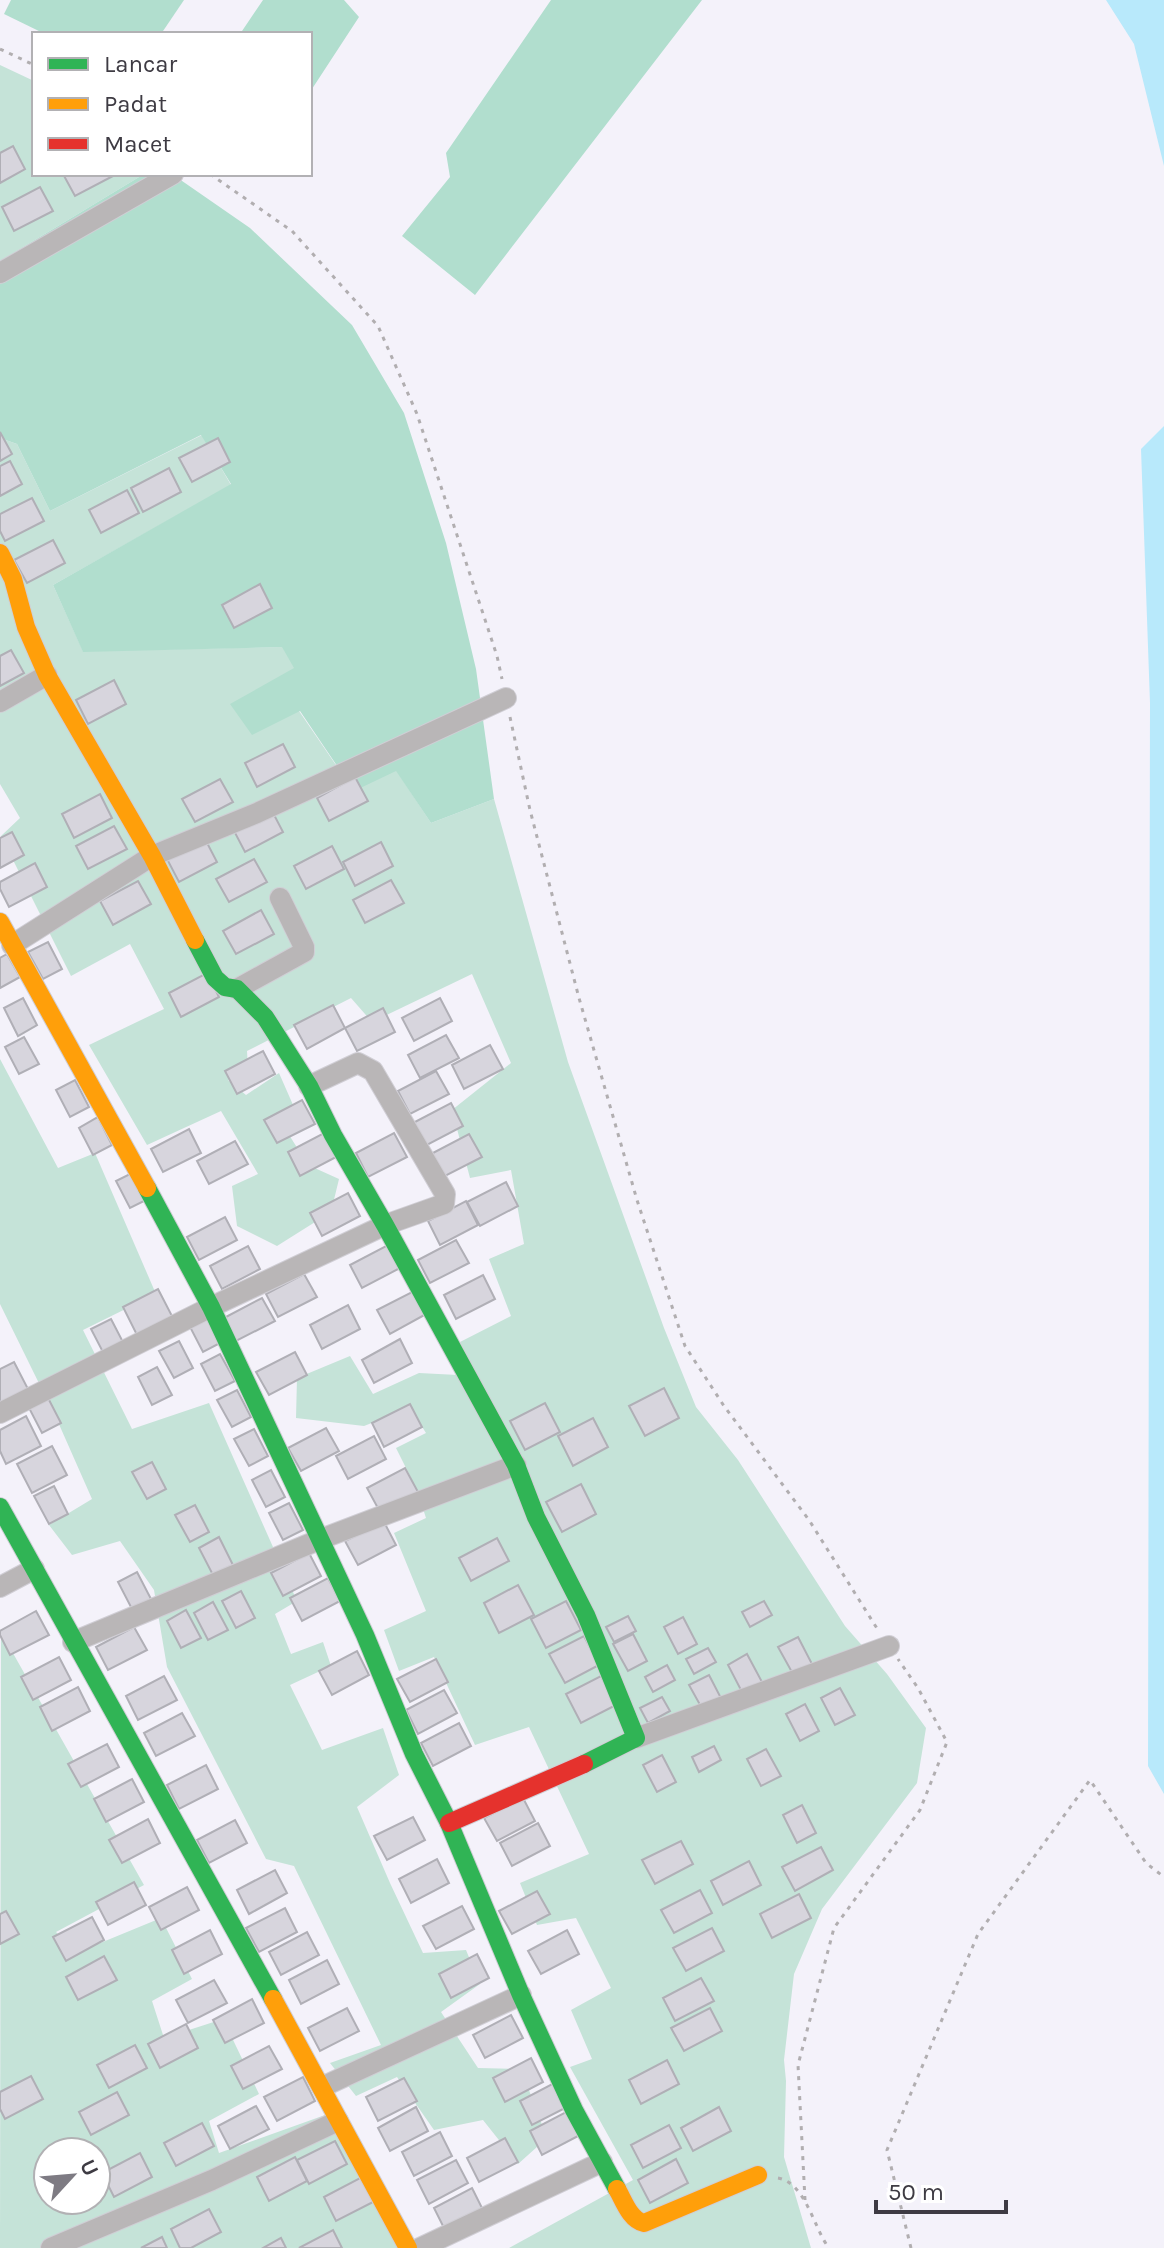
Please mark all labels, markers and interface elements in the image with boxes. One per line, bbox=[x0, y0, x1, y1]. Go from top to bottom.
legend bbox=[32, 32, 312, 176]
text: Lancar bbox=[104, 50, 178, 78]
text: Padat bbox=[104, 90, 167, 118]
text: Macet bbox=[104, 130, 171, 158]
north arrow bbox=[32, 2136, 112, 2216]
text: U bbox=[74, 2155, 104, 2180]
scale bar bbox=[876, 2164, 1006, 2214]
text: 50 m bbox=[888, 2178, 944, 2206]

